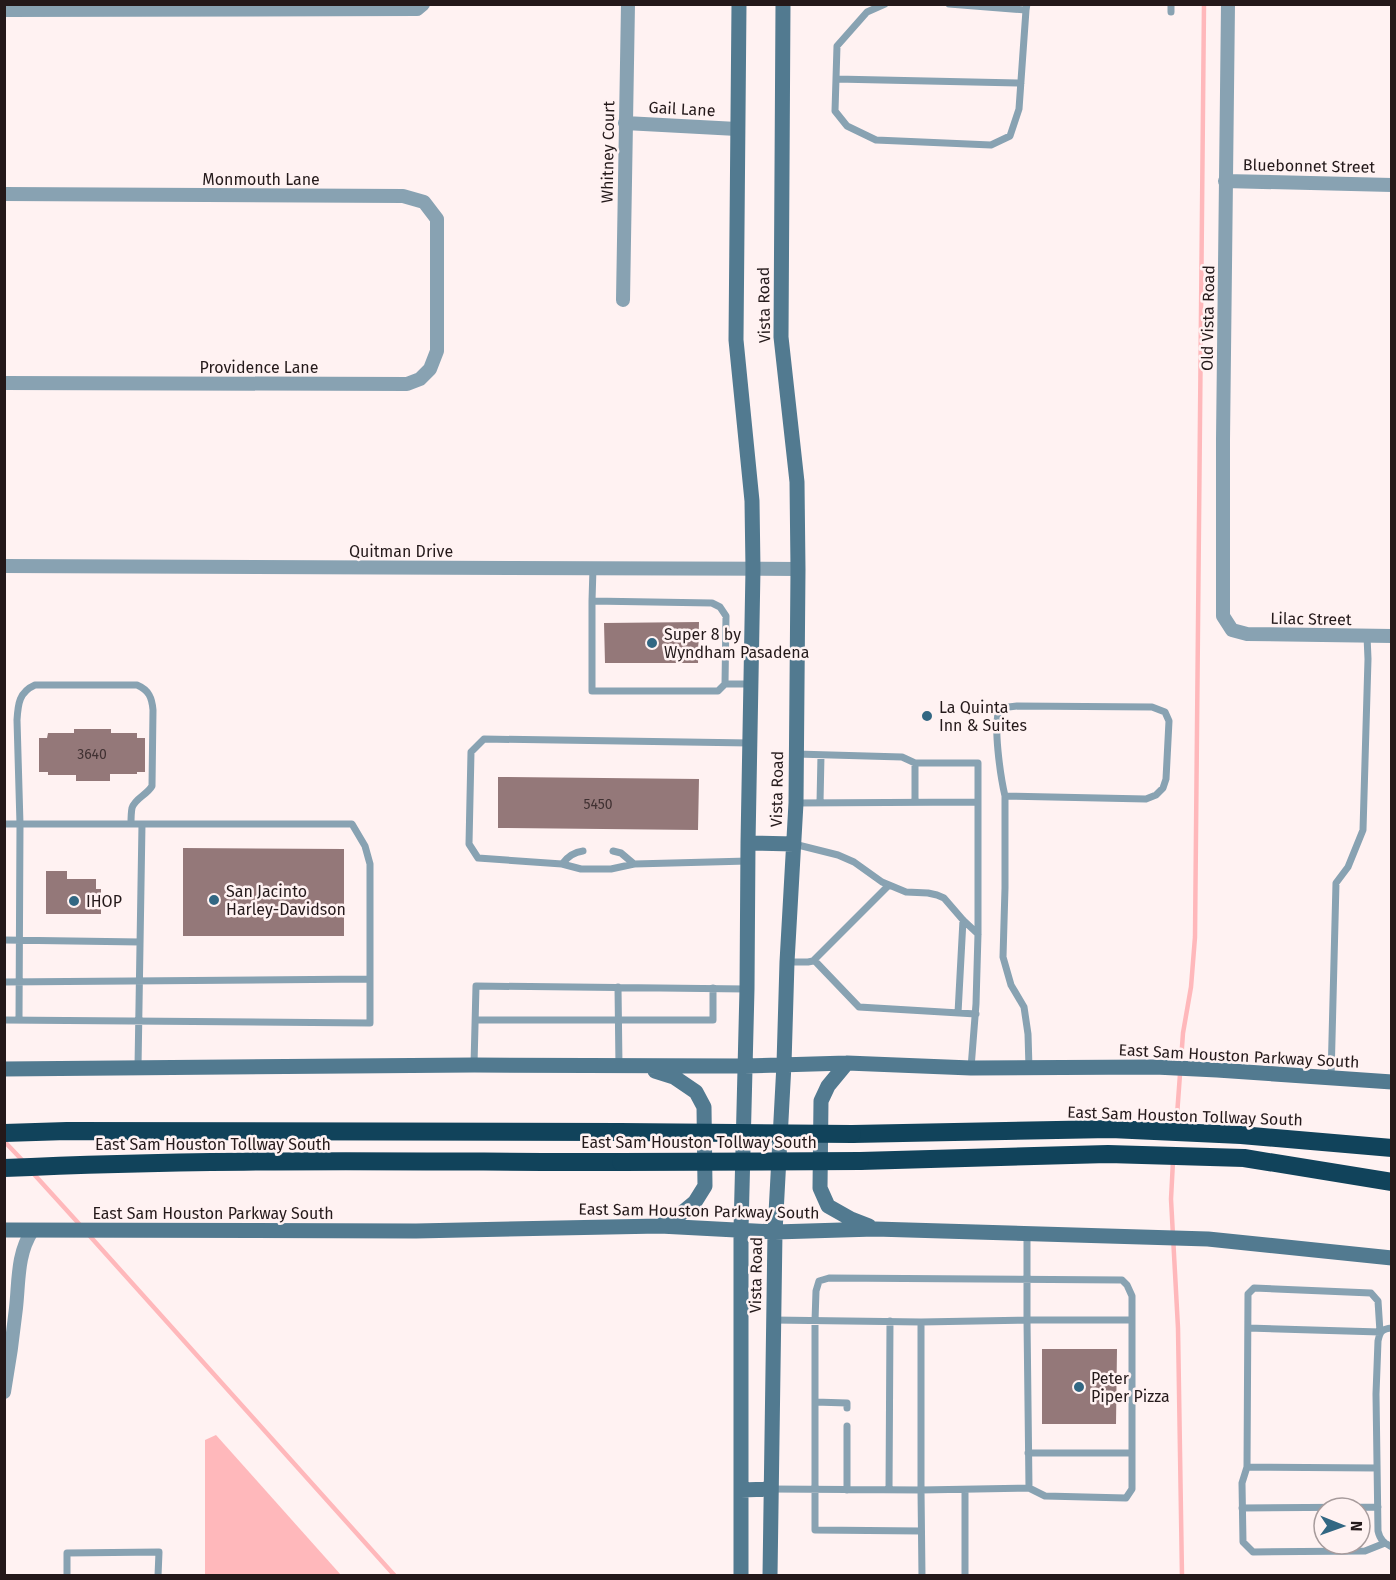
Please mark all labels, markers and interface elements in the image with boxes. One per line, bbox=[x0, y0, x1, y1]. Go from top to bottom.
street label: Gail Lane bbox=[648, 98, 716, 120]
street label: Whitney Court bbox=[598, 100, 618, 203]
street label: Bluebonnet Street bbox=[1243, 155, 1375, 177]
street label: Monmouth Lane bbox=[202, 170, 320, 189]
street label: Old Vista Road bbox=[1198, 265, 1218, 371]
street label: Vista Road bbox=[754, 267, 774, 343]
street label: Providence Lane bbox=[200, 358, 318, 377]
street label: Quitman Drive bbox=[349, 542, 453, 561]
street label: Lilac Street bbox=[1270, 609, 1352, 629]
place label: Super 8 by Wyndham Pasadena bbox=[664, 625, 809, 662]
marker: Super 8 by Wyndham Pasadena bbox=[645, 636, 659, 650]
place label: La Quinta Inn & Suites bbox=[939, 698, 1027, 735]
marker: La Quinta Inn & Suites bbox=[920, 709, 934, 723]
house number: 3640 bbox=[77, 746, 107, 763]
street label: Vista Road bbox=[767, 751, 787, 827]
house number: 5450 bbox=[583, 796, 613, 813]
place label: San Jacinto Harley-Davidson bbox=[226, 882, 346, 919]
place label: IHOP bbox=[86, 892, 122, 911]
marker: San Jacinto Harley-Davidson bbox=[207, 893, 221, 907]
marker: IHOP bbox=[67, 894, 81, 908]
street label: East Sam Houston Parkway South bbox=[1118, 1040, 1360, 1072]
street label: East Sam Houston Tollway South bbox=[1067, 1102, 1303, 1130]
street label: East Sam Houston Tollway South bbox=[581, 1133, 817, 1152]
street label: East Sam Houston Tollway South bbox=[95, 1135, 331, 1154]
street label: East Sam Houston Parkway South bbox=[578, 1199, 820, 1223]
street label: East Sam Houston Parkway South bbox=[92, 1204, 334, 1223]
street label: Vista Road bbox=[746, 1237, 766, 1313]
place label: Peter Piper Pizza bbox=[1091, 1369, 1170, 1406]
marker: Peter Piper Pizza bbox=[1072, 1380, 1086, 1394]
north arrow bbox=[1312, 1496, 1372, 1556]
text: N bbox=[1347, 1521, 1366, 1532]

